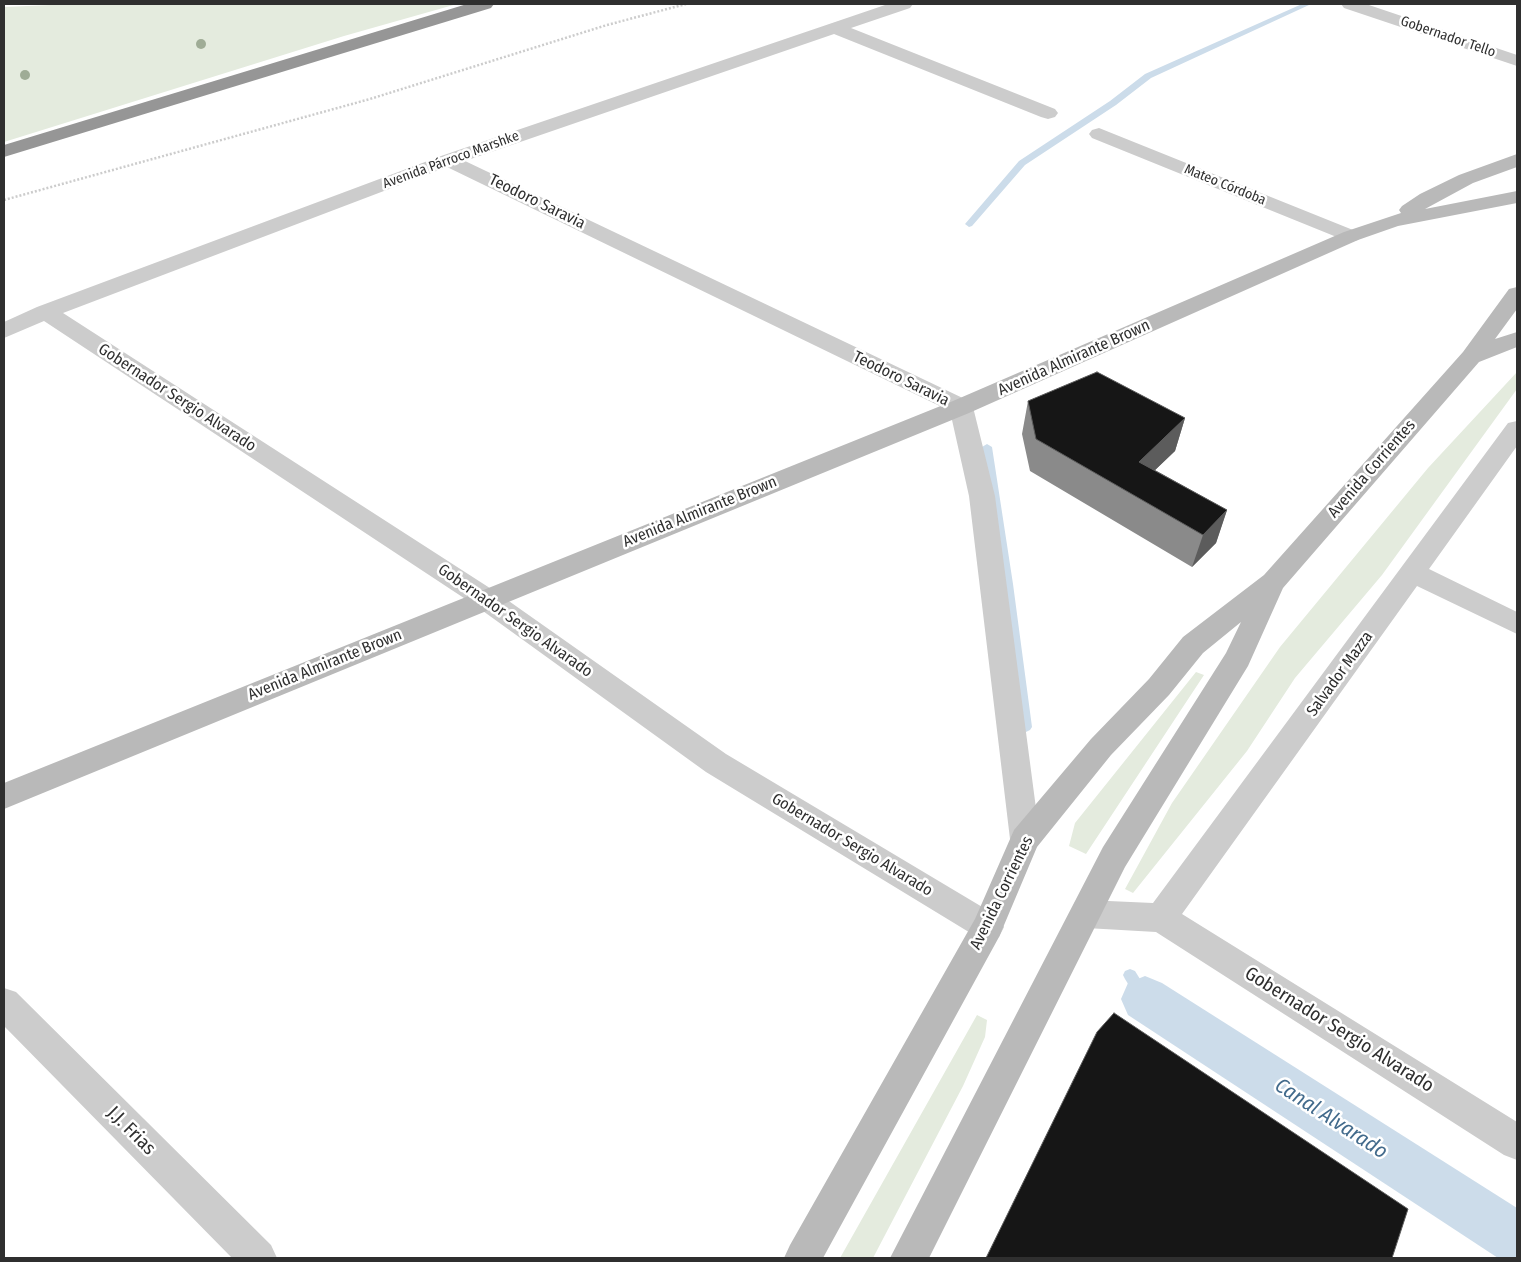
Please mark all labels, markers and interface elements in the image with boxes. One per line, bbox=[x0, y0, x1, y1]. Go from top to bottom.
street label: Gobernador Tello bbox=[1398, 13, 1498, 61]
street label: Avenida Párroco Marshke bbox=[381, 128, 521, 192]
street label: Mateo Córdoba bbox=[1182, 161, 1268, 209]
street label: Teodoro Saravia bbox=[486, 170, 588, 234]
street label: Avenida Almirante Brown bbox=[995, 316, 1153, 400]
street label: Gobernador Sergio Alvarado bbox=[95, 340, 259, 456]
street label: Teodoro Saravia bbox=[850, 347, 952, 411]
street label: Avenida Corrientes bbox=[1324, 416, 1420, 522]
street label: Avenida Almirante Brown bbox=[620, 472, 780, 552]
street label: Gobernador Sergio Alvarado bbox=[434, 560, 596, 682]
street label: Avenida Almirante Brown bbox=[245, 625, 405, 705]
street label: Salvador Mazza bbox=[1303, 628, 1377, 720]
street label: Gobernador Sergio Alvarado bbox=[768, 789, 936, 901]
street label: Avenida Corrientes bbox=[966, 833, 1038, 953]
street label: Gobernador Sergio Alvarado bbox=[1240, 962, 1438, 1098]
water label: Canal Alvarado bbox=[1270, 1073, 1392, 1165]
street label: J.J. Frias bbox=[102, 1102, 160, 1160]

